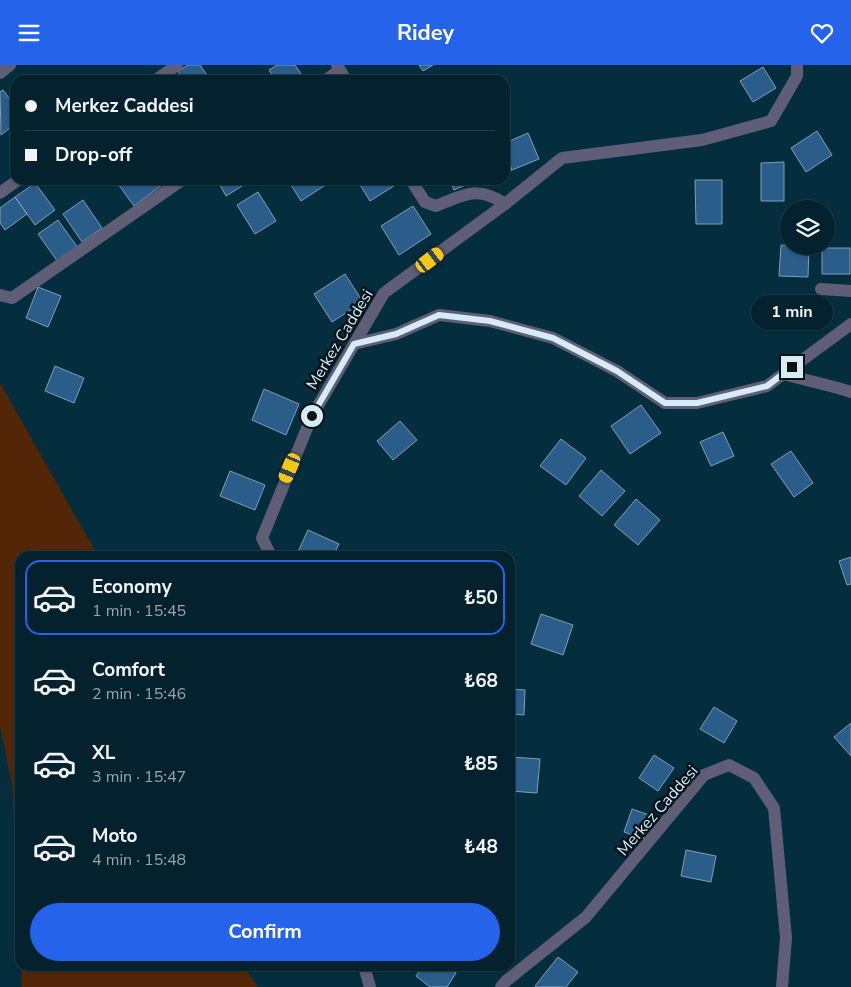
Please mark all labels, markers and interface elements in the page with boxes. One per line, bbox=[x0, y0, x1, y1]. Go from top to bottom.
text: Ridey bbox=[397, 18, 454, 48]
icon: menu bbox=[15, 19, 43, 47]
icon: heart bbox=[808, 19, 836, 47]
text: Merkez Caddesi bbox=[55, 93, 194, 119]
text: Drop-off bbox=[55, 142, 132, 168]
map controls bbox=[780, 200, 835, 255]
button: layers bbox=[780, 200, 835, 255]
car bbox=[413, 245, 446, 275]
street label: Merkez Caddesi bbox=[301, 285, 378, 394]
callout: 1 min bbox=[751, 295, 833, 329]
text: 1 min bbox=[771, 301, 813, 323]
route end bbox=[781, 356, 803, 378]
route start bbox=[301, 405, 323, 427]
car bbox=[277, 451, 302, 485]
text: Economy bbox=[92, 574, 172, 600]
icon: car bbox=[32, 575, 77, 620]
text: ₺50 bbox=[464, 585, 498, 611]
text: 1 min · 15:45 bbox=[92, 600, 186, 622]
text: Comfort bbox=[92, 657, 165, 683]
icon: car bbox=[32, 658, 77, 703]
text: ₺68 bbox=[464, 668, 498, 694]
text: 2 min · 15:46 bbox=[92, 683, 186, 705]
text: XL bbox=[92, 740, 115, 766]
icon: car bbox=[32, 741, 77, 786]
text: ₺85 bbox=[464, 751, 498, 777]
street label: Merkez Caddesi bbox=[612, 761, 703, 861]
text: 3 min · 15:47 bbox=[92, 766, 186, 788]
text: Moto bbox=[92, 823, 138, 849]
icon: car bbox=[32, 824, 77, 869]
text: ₺48 bbox=[464, 834, 498, 860]
text: 4 min · 15:48 bbox=[92, 849, 186, 871]
button: Confirm bbox=[30, 903, 500, 961]

